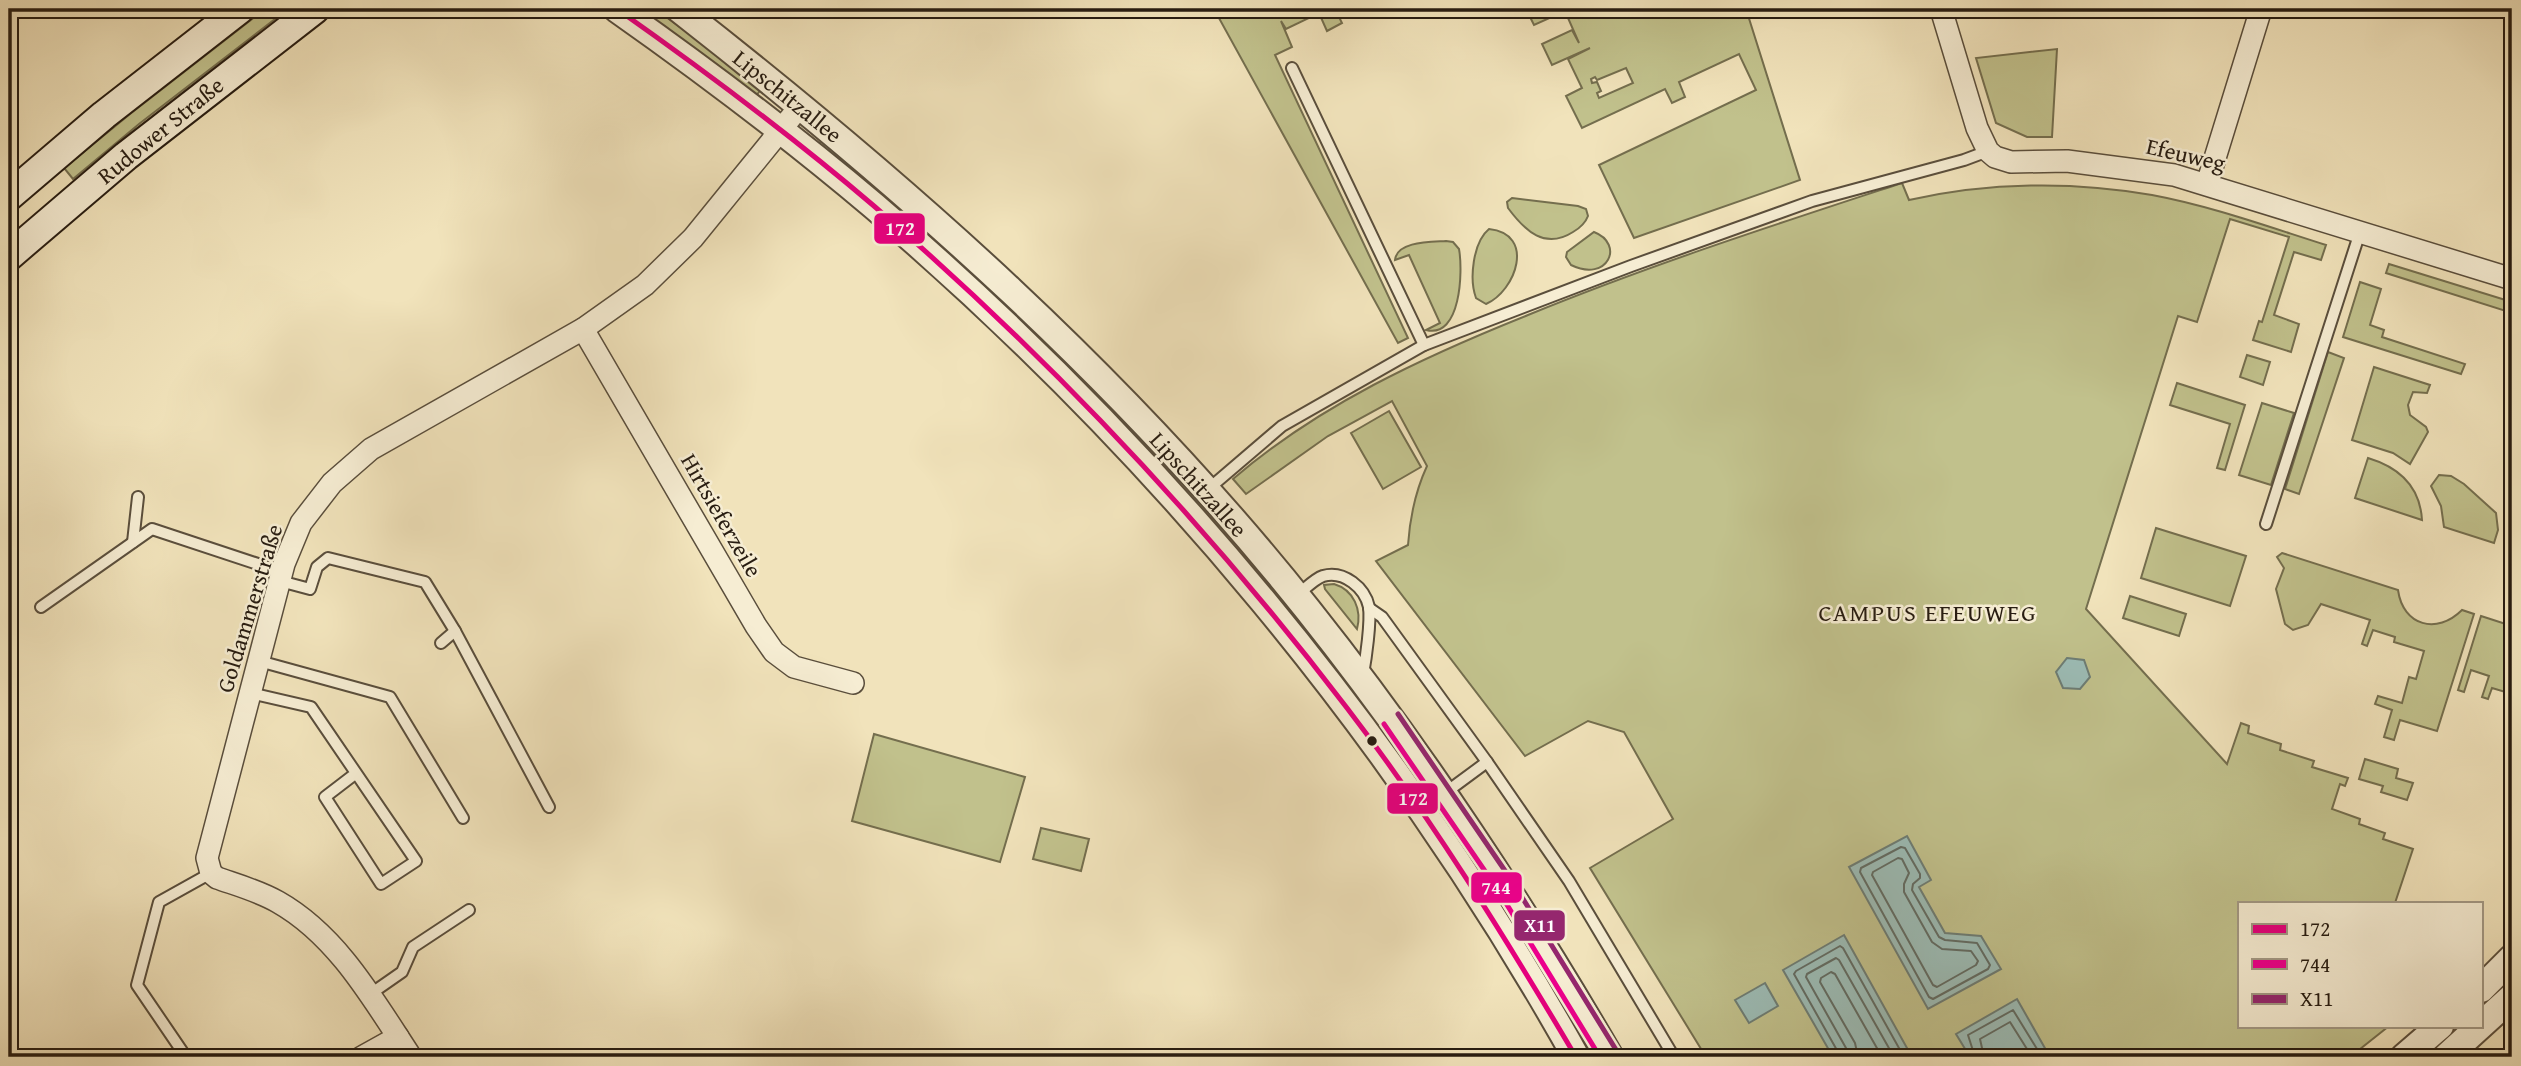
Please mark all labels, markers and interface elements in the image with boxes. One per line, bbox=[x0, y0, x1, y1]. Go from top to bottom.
street label: Lipschitzallee bbox=[726, 42, 850, 150]
street label: Rudower Straße bbox=[90, 69, 230, 191]
street label: Efeuweg bbox=[2143, 129, 2229, 179]
line badge: 172 bbox=[873, 212, 926, 245]
text: 172 bbox=[885, 214, 915, 242]
street label: Lipschitzallee bbox=[1143, 424, 1255, 544]
street label: Hirtsieferzeile bbox=[673, 447, 771, 583]
street label: Goldammerstraße bbox=[208, 520, 290, 696]
district label: CAMPUS EFEUWEG bbox=[1819, 595, 2037, 630]
unlabelled marker bbox=[1365, 734, 1379, 748]
line badge: 172 bbox=[1386, 782, 1439, 815]
text: 172 bbox=[1398, 784, 1428, 812]
line badge: 744 bbox=[1470, 871, 1523, 904]
text: 744 bbox=[1481, 873, 1511, 901]
legend bbox=[2238, 902, 2482, 1028]
line badge: X11 bbox=[1513, 909, 1566, 942]
text: X11 bbox=[1524, 911, 1556, 939]
text: 172 bbox=[2300, 913, 2330, 944]
text: 744 bbox=[2300, 949, 2330, 980]
text: X11 bbox=[2300, 983, 2333, 1014]

